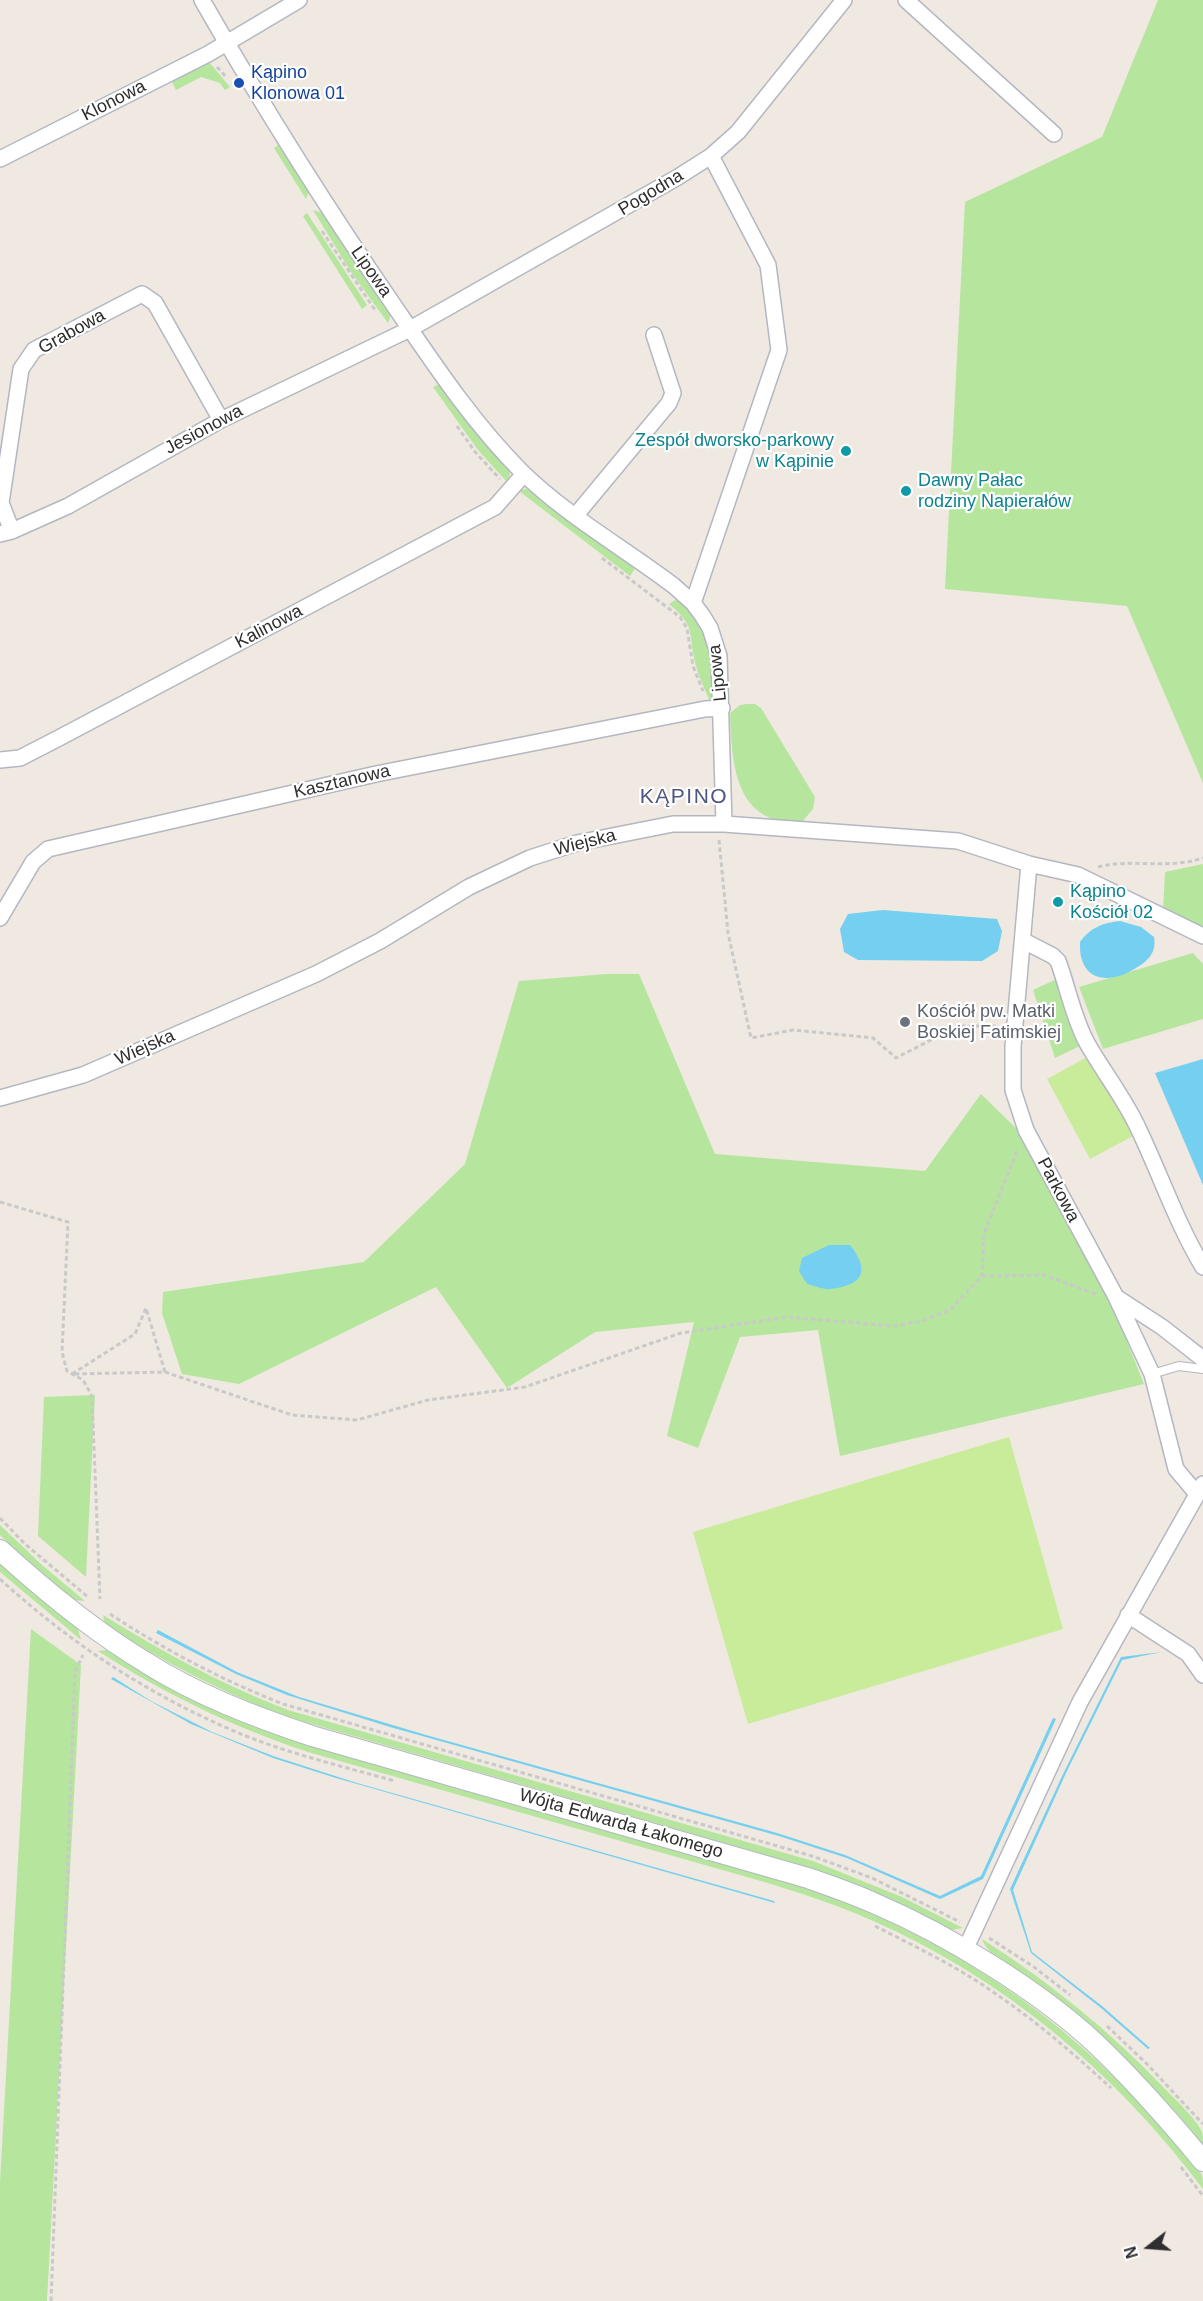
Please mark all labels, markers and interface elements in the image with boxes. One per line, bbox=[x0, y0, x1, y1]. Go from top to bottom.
place label: Kąpino Klonowa 01 bbox=[251, 62, 345, 104]
street label: Klonowa bbox=[78, 76, 150, 126]
marker: Kąpino Klonowa 01 bbox=[232, 76, 246, 90]
street label: Pogodna bbox=[615, 165, 687, 221]
street label: Lipowa bbox=[346, 242, 396, 302]
street label: Grabowa bbox=[35, 305, 109, 359]
street label: Jesionowa bbox=[161, 400, 247, 460]
place label: Zespół dworsko-parkowy w Kąpinie bbox=[635, 430, 834, 472]
marker: Zespół dworsko-parkowy w Kąpinie bbox=[839, 444, 853, 458]
place label: Dawny Pałac rodziny Napierałów bbox=[918, 470, 1071, 512]
marker: Dawny Pałac rodziny Napierałów bbox=[899, 484, 913, 498]
street label: Kalinowa bbox=[232, 600, 306, 654]
street label: Lipowa bbox=[704, 644, 732, 702]
street label: Kasztanowa bbox=[292, 760, 392, 804]
district label: KĄPINO bbox=[640, 784, 728, 810]
street label: Wiejska bbox=[552, 825, 618, 861]
place label: Kąpino Kościół 02 bbox=[1070, 881, 1153, 924]
marker: Kąpino Kościół 02 bbox=[1051, 895, 1065, 909]
place label: Kościół pw. Matki Boskiej Fatimskiej bbox=[917, 1001, 1061, 1044]
marker: Kościół pw. Matki Boskiej Fatimskiej bbox=[898, 1015, 912, 1029]
street label: Wiejska bbox=[112, 1025, 178, 1071]
street label: Parkowa bbox=[1032, 1154, 1084, 1226]
street label: Wójta Edwarda Łakomego bbox=[517, 1785, 725, 1863]
north arrow bbox=[1119, 2217, 1179, 2277]
text: N bbox=[1121, 2244, 1141, 2260]

